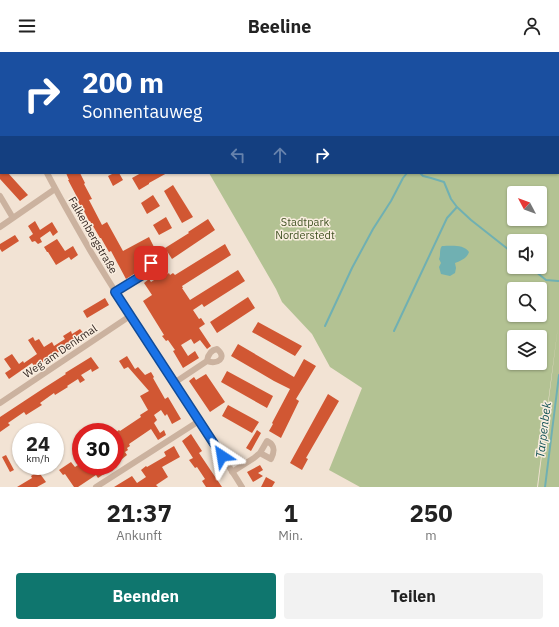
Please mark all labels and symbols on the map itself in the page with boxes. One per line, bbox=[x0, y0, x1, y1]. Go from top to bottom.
north arrow bbox=[507, 186, 547, 226]
street label: Falkenbergstraße bbox=[65, 194, 121, 276]
park label: Stadtpark Norderstedt bbox=[275, 215, 335, 242]
pin bbox=[134, 246, 168, 280]
street label: Weg am Denkmal bbox=[20, 321, 100, 381]
water label: Tarpenbek bbox=[532, 400, 554, 459]
speed limit sign: 30 bbox=[72, 423, 124, 475]
position arrow bbox=[201, 435, 243, 477]

